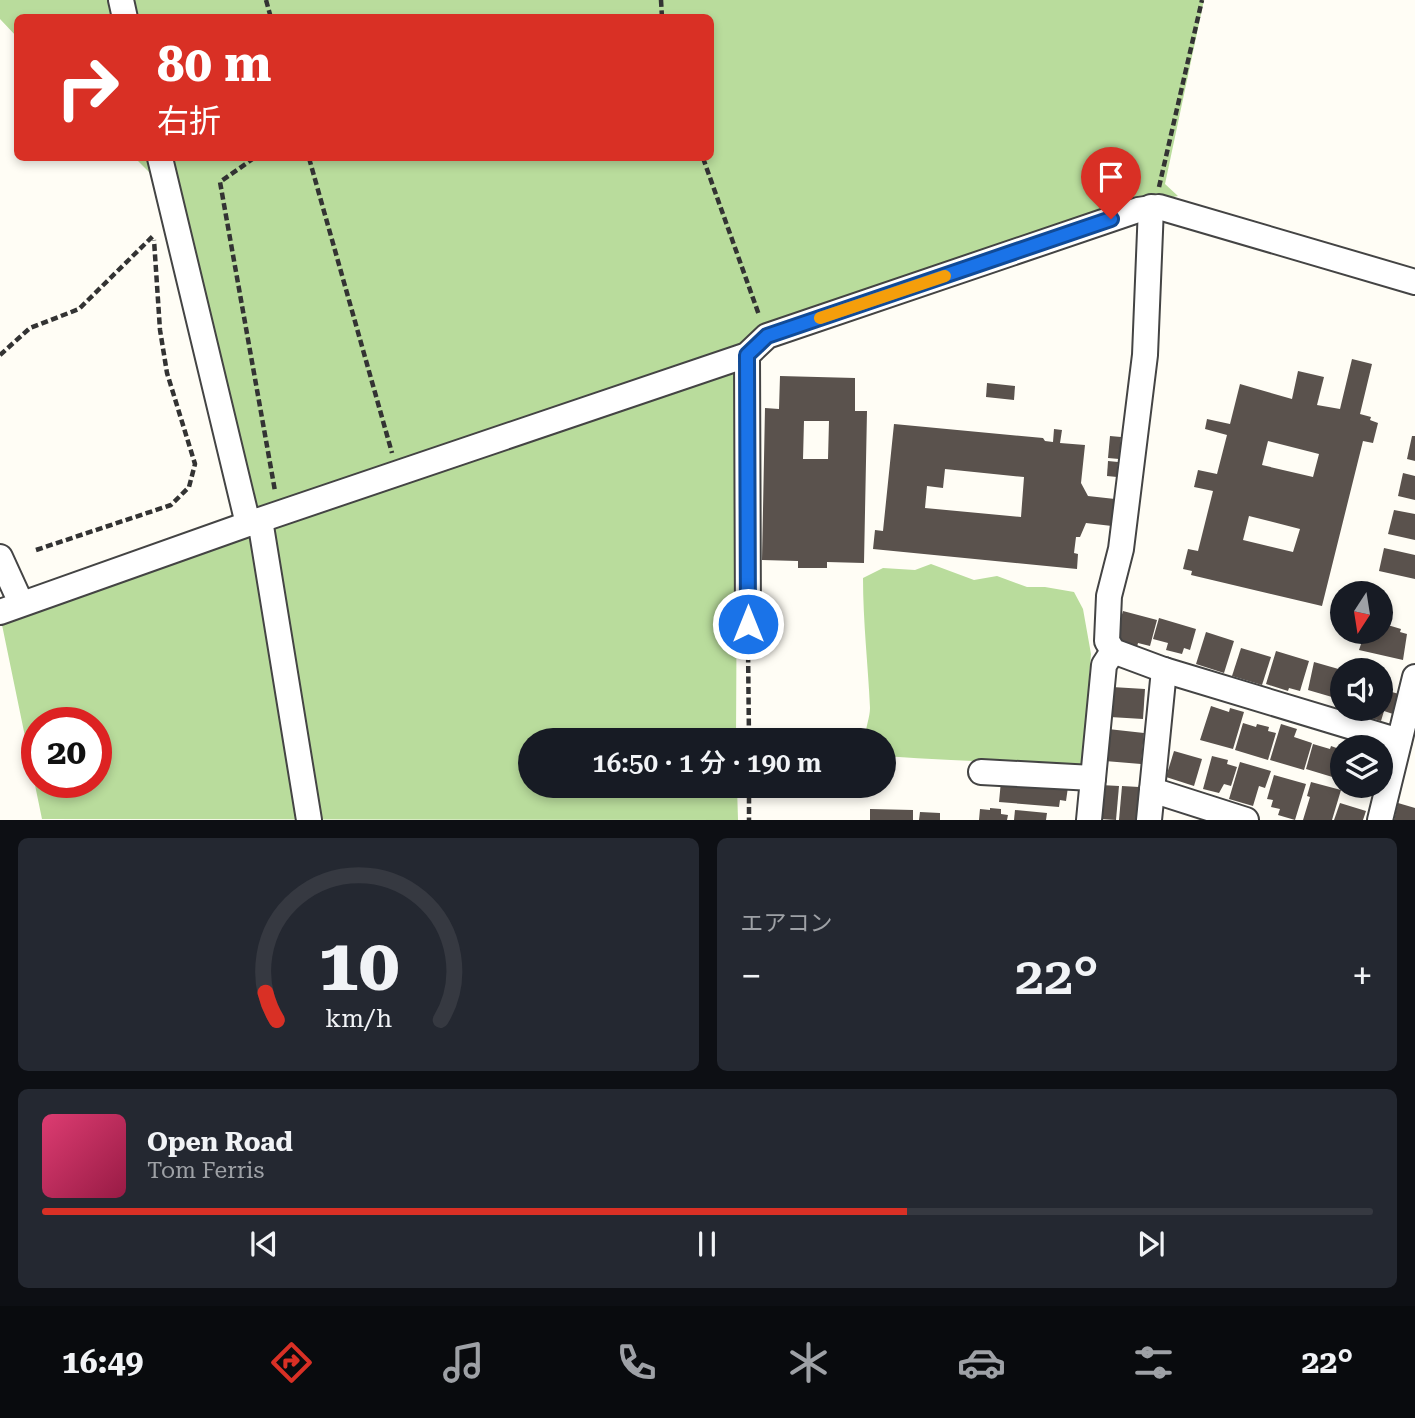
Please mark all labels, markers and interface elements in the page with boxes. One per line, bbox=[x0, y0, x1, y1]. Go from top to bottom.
text: 80 m bbox=[157, 36, 272, 93]
icon: right bbox=[42, 42, 133, 133]
text: 右折 bbox=[157, 102, 221, 140]
pin bbox=[1081, 147, 1141, 219]
icon: arrive bbox=[1092, 158, 1130, 196]
north arrow bbox=[1330, 581, 1393, 644]
map controls bbox=[1330, 581, 1393, 798]
position arrow bbox=[711, 587, 785, 661]
button: sound bbox=[1330, 658, 1393, 721]
speed limit sign: 20 bbox=[21, 707, 112, 798]
button: layers bbox=[1330, 735, 1393, 798]
text: 16:50 · 1 分 · 190 m bbox=[592, 748, 822, 778]
text: エアコン bbox=[741, 910, 833, 937]
text: 10 bbox=[317, 924, 399, 1009]
text: 22° bbox=[1015, 946, 1099, 1007]
text: − bbox=[741, 954, 762, 998]
text: + bbox=[1352, 954, 1373, 998]
text: km/h bbox=[325, 1004, 392, 1033]
text: Open Road bbox=[147, 1127, 293, 1157]
text: Tom Ferris bbox=[147, 1157, 264, 1184]
icon: previous bbox=[245, 1225, 283, 1263]
icon: pause bbox=[688, 1225, 726, 1263]
icon: next bbox=[1132, 1225, 1170, 1263]
icon: directions bbox=[267, 1338, 316, 1387]
icon: music bbox=[439, 1338, 488, 1387]
icon: phone bbox=[612, 1338, 661, 1387]
icon: climate bbox=[784, 1338, 833, 1387]
icon: car bbox=[957, 1338, 1006, 1387]
icon: filters bbox=[1129, 1338, 1178, 1387]
text: 16:49 bbox=[62, 1343, 143, 1381]
text: 22° bbox=[1301, 1343, 1353, 1381]

